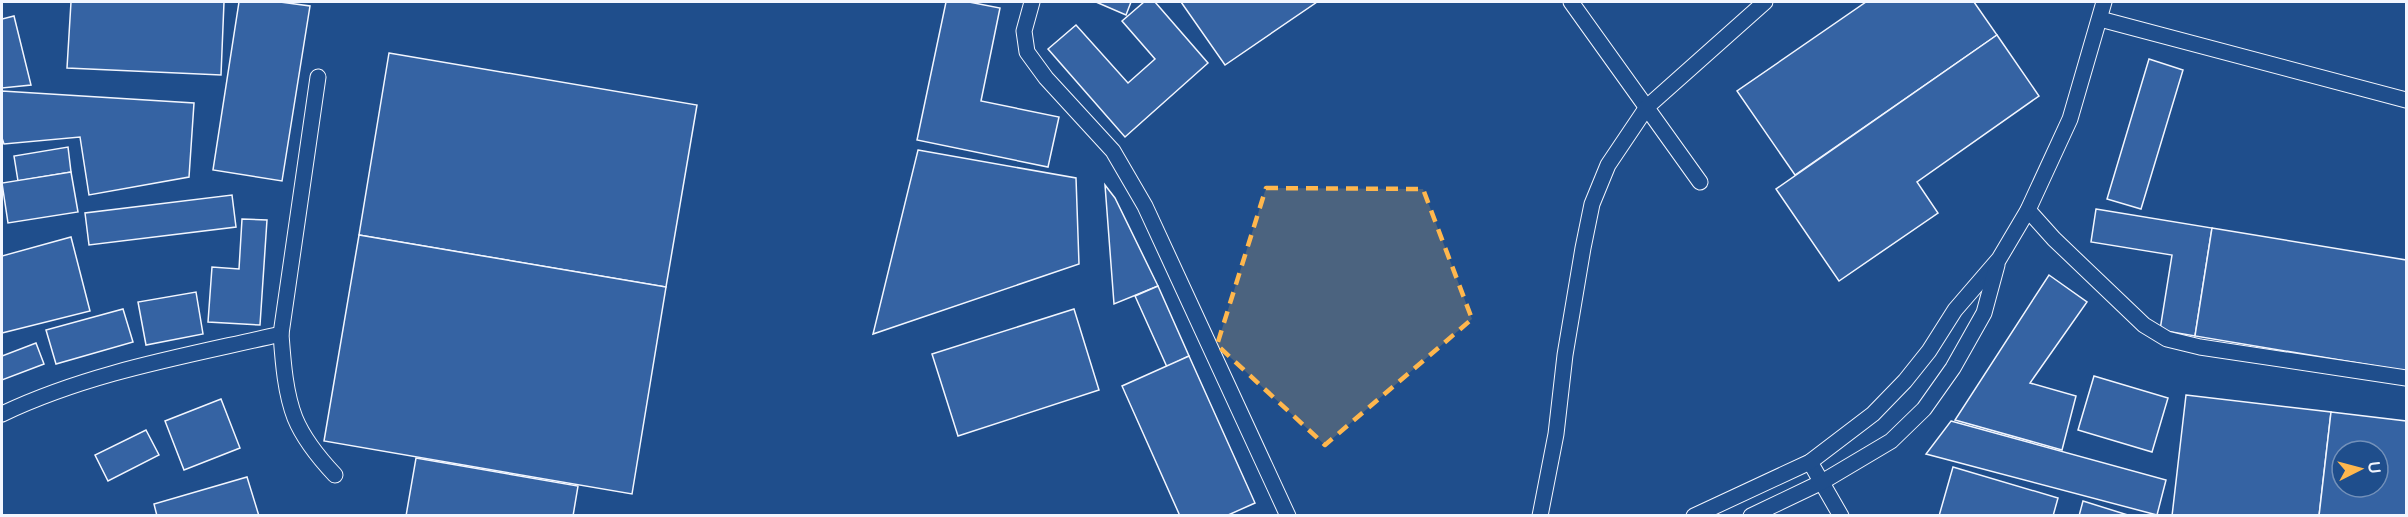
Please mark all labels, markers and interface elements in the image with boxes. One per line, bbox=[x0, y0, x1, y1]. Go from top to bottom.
north arrow bbox=[2330, 439, 2390, 499]
text: U bbox=[2363, 460, 2385, 475]

